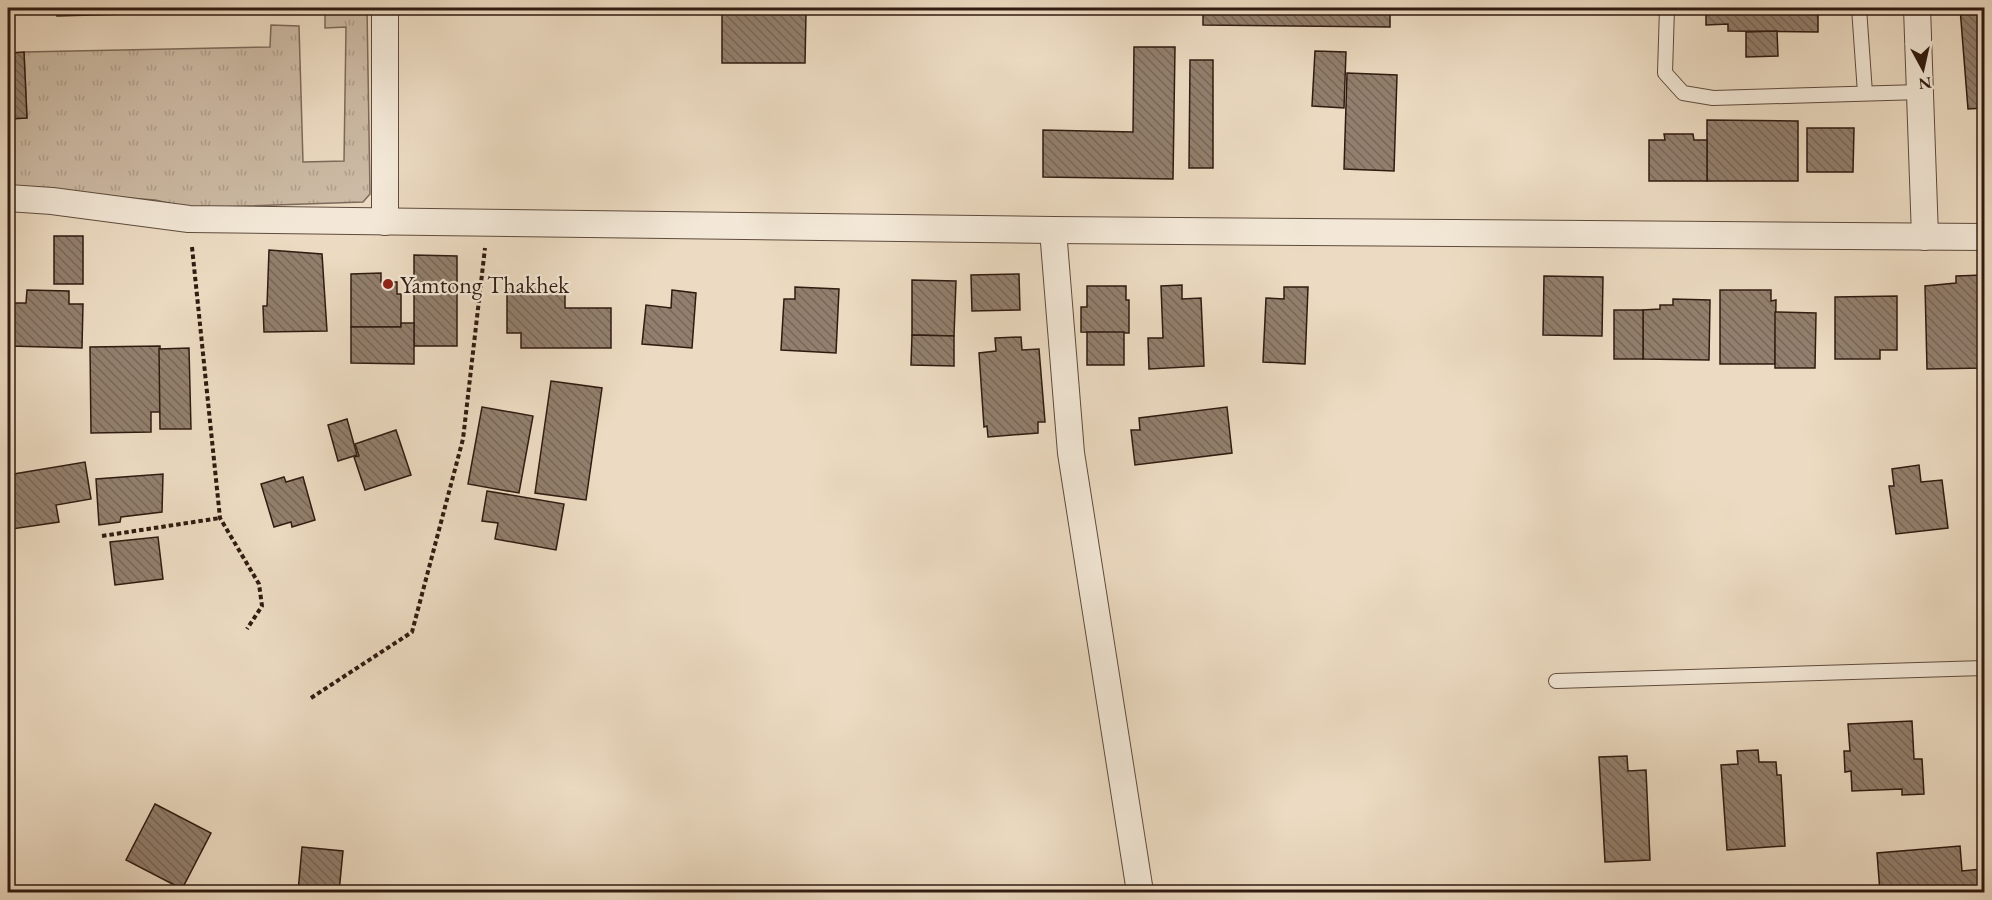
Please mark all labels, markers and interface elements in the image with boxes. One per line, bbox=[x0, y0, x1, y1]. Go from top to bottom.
north arrow bbox=[1893, 39, 1953, 99]
text: N bbox=[1917, 72, 1933, 95]
place label: Yamtong Thakhek bbox=[400, 269, 570, 300]
marker: Yamtong Thakhek bbox=[381, 277, 395, 291]

